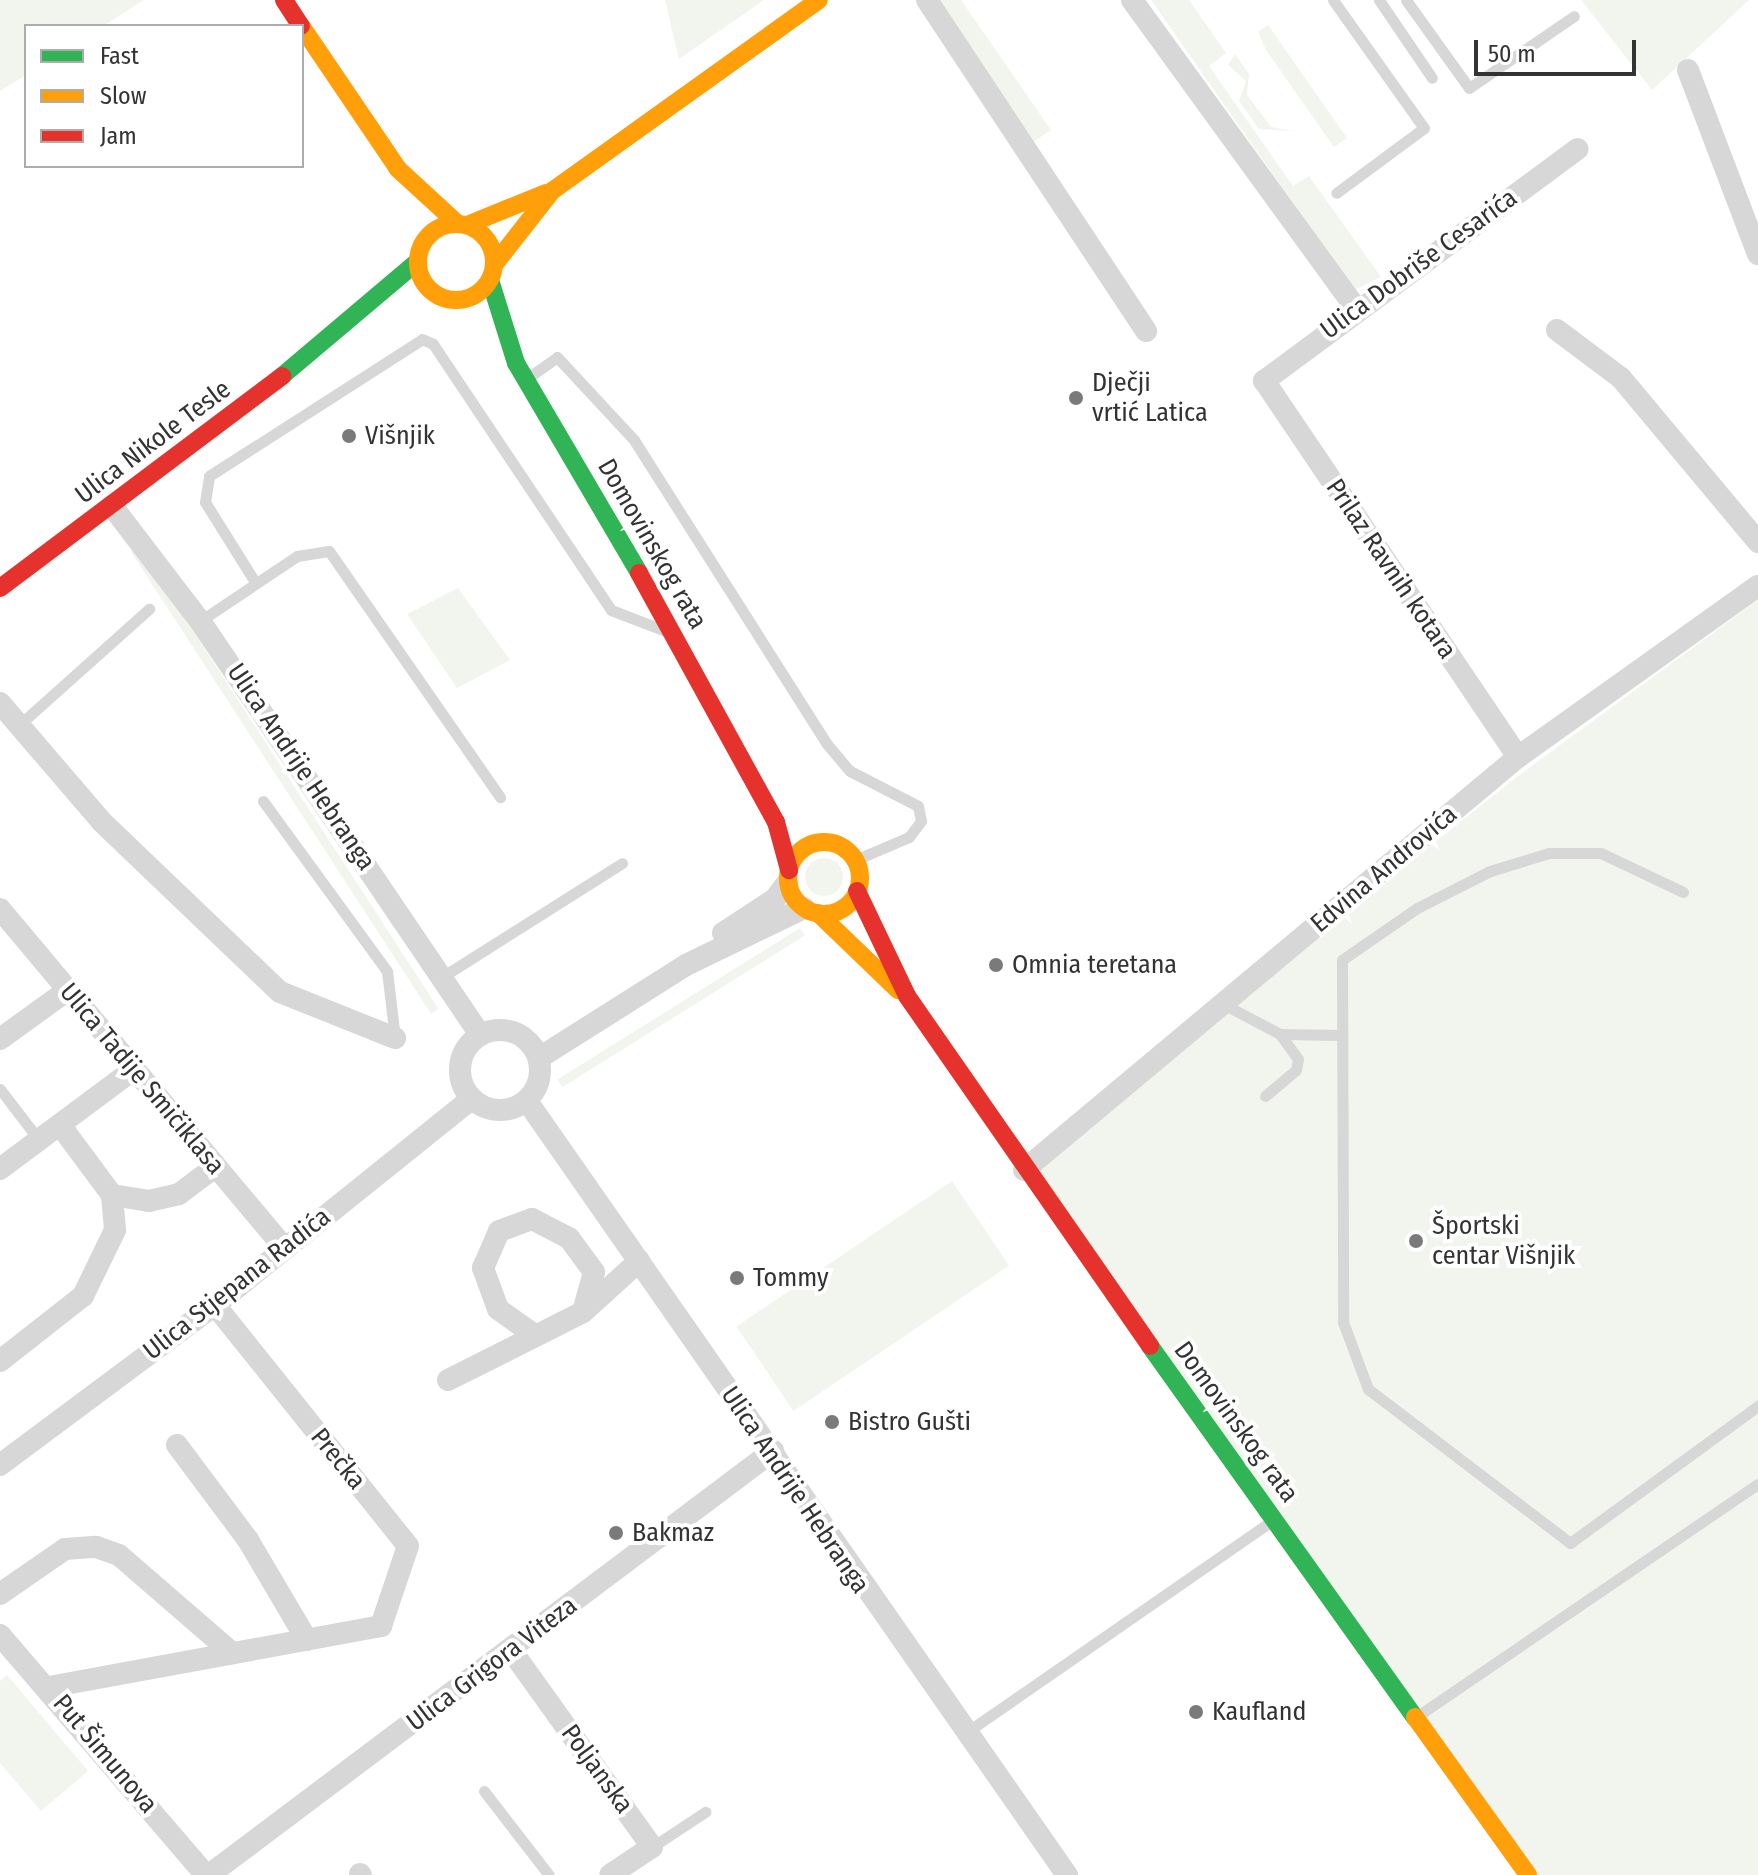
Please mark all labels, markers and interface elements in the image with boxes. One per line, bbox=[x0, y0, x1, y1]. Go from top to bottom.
legend bbox=[24, 24, 304, 168]
scale bar bbox=[1478, 24, 1640, 74]
text: 50 m bbox=[1488, 40, 1536, 68]
text: Fast bbox=[100, 42, 139, 70]
text: Slow bbox=[100, 82, 146, 110]
text: Jam bbox=[100, 122, 137, 150]
street label: Ulica Dobriše Cesarića bbox=[1315, 182, 1523, 346]
place label: Dječji vrtić Latica bbox=[1092, 367, 1208, 428]
street label: Ulica Nikole Tesle bbox=[69, 374, 237, 510]
marker: Dječji vrtić Latica bbox=[1067, 389, 1085, 407]
place label: Višnjik bbox=[365, 420, 435, 452]
marker: Višnjik bbox=[340, 427, 358, 445]
street label: Domovinskog rata bbox=[591, 453, 713, 635]
street label: Prilaz Ravnih kotara bbox=[1319, 473, 1463, 665]
street label: Ulica Andrije Hebranga bbox=[220, 658, 382, 876]
street label: Edvina Androvića bbox=[1305, 799, 1463, 939]
place label: Omnia teretana bbox=[1012, 949, 1177, 981]
marker: Omnia teretana bbox=[987, 956, 1005, 974]
street label: Ulica Tadije Smičiklasa bbox=[53, 977, 231, 1181]
street label: Ulica Stjepana Radića bbox=[137, 1201, 337, 1367]
place label: Športski centar Višnjik bbox=[1432, 1210, 1575, 1272]
marker: Športski centar Višnjik bbox=[1407, 1232, 1425, 1250]
place label: Tommy bbox=[753, 1262, 829, 1294]
marker: Tommy bbox=[728, 1269, 746, 1287]
street label: Domovinskog rata bbox=[1167, 1335, 1305, 1509]
street label: Ulica Andrije Hebranga bbox=[714, 1381, 876, 1599]
place label: Bistro Gušti bbox=[848, 1406, 971, 1438]
marker: Bistro Gušti bbox=[823, 1413, 841, 1431]
street label: Prečka bbox=[304, 1422, 372, 1496]
place label: Bakmaz bbox=[632, 1517, 714, 1549]
marker: Bakmaz bbox=[607, 1524, 625, 1542]
street label: Ulica Grigora Viteza bbox=[401, 1590, 583, 1738]
street label: Put Šimunova bbox=[46, 1688, 164, 1820]
place label: Kaufland bbox=[1212, 1696, 1306, 1728]
marker: Kaufland bbox=[1187, 1703, 1205, 1721]
street label: Poljanska bbox=[554, 1719, 640, 1819]

